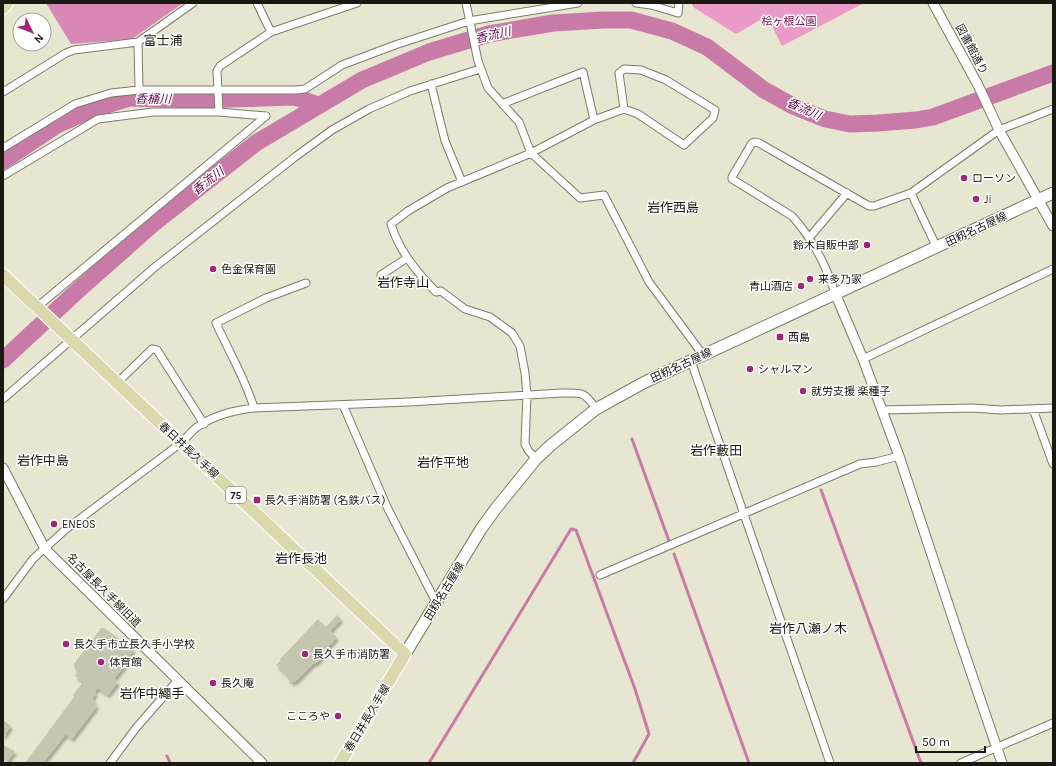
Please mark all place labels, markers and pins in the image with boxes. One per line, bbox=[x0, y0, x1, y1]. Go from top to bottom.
place label: ローソン bbox=[972, 172, 1016, 185]
marker: ローソン bbox=[959, 173, 969, 183]
place label: Ji bbox=[984, 193, 992, 206]
marker: Ji bbox=[971, 194, 981, 204]
place label: 鈴木自販中部 bbox=[793, 239, 859, 252]
marker: 鈴木自販中部 bbox=[862, 240, 872, 250]
place label: 色金保育園 bbox=[221, 263, 276, 276]
marker: 色金保育園 bbox=[208, 264, 218, 274]
place label: 来多乃家 bbox=[818, 273, 862, 286]
marker: 来多乃家 bbox=[805, 274, 815, 284]
place label: 青山酒店 bbox=[749, 280, 793, 293]
marker: 青山酒店 bbox=[796, 281, 806, 291]
place label: 西島 bbox=[788, 331, 810, 344]
marker: 西島 bbox=[775, 332, 785, 342]
place label: シャルマン bbox=[758, 363, 813, 376]
marker: シャルマン bbox=[745, 364, 755, 374]
place label: 就労支援 楽種子 bbox=[811, 385, 891, 398]
marker: 就労支援 楽種子 bbox=[798, 386, 808, 396]
place label: 長久手消防署 (名鉄バス) bbox=[265, 494, 386, 507]
marker: 長久手消防署 (名鉄バス) bbox=[252, 495, 262, 505]
place label: ENEOS bbox=[62, 518, 96, 531]
marker: ENEOS bbox=[49, 519, 59, 529]
place label: 長久手市立長久手小学校 bbox=[74, 638, 195, 651]
marker: 長久手市立長久手小学校 bbox=[61, 639, 71, 649]
place label: 長久手市消防署 bbox=[313, 648, 390, 661]
marker: 長久手市消防署 bbox=[300, 649, 310, 659]
place label: 体育館 bbox=[109, 656, 142, 669]
marker: 体育館 bbox=[96, 657, 106, 667]
place label: 長久庵 bbox=[221, 677, 254, 690]
marker: 長久庵 bbox=[208, 678, 218, 688]
place label: こころや bbox=[286, 710, 330, 723]
marker: こころや bbox=[333, 711, 343, 721]

